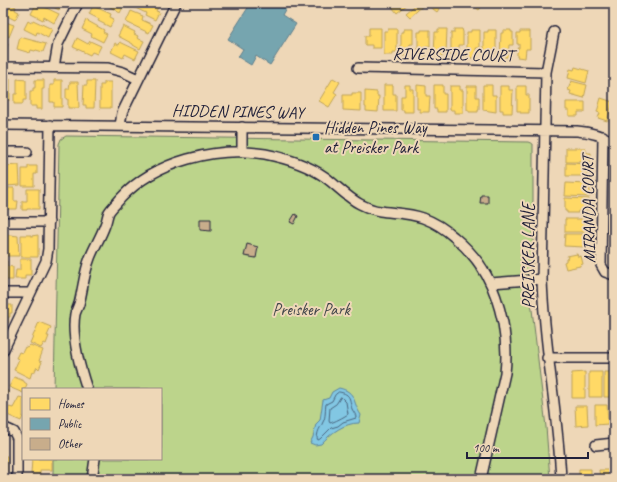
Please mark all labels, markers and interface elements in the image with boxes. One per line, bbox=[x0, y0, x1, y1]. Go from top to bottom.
street label: RIVERSIDE COURT bbox=[392, 43, 518, 66]
street label: HIDDEN PINES WAY bbox=[172, 100, 307, 123]
place label: Hidden Pines Way at Preisker Park bbox=[324, 117, 428, 158]
marker: Hidden Pines Way at Preisker Park bbox=[311, 132, 321, 142]
street label: MIRANDA COURT bbox=[577, 152, 600, 263]
street label: PREISKER LANE bbox=[518, 201, 539, 309]
park label: Preisker Park bbox=[272, 299, 352, 320]
legend bbox=[22, 388, 162, 460]
text: Homes bbox=[58, 396, 85, 412]
text: Public bbox=[58, 416, 82, 432]
scale bar bbox=[467, 434, 588, 460]
text: Other bbox=[58, 436, 84, 452]
text: 100 m bbox=[473, 440, 500, 456]

